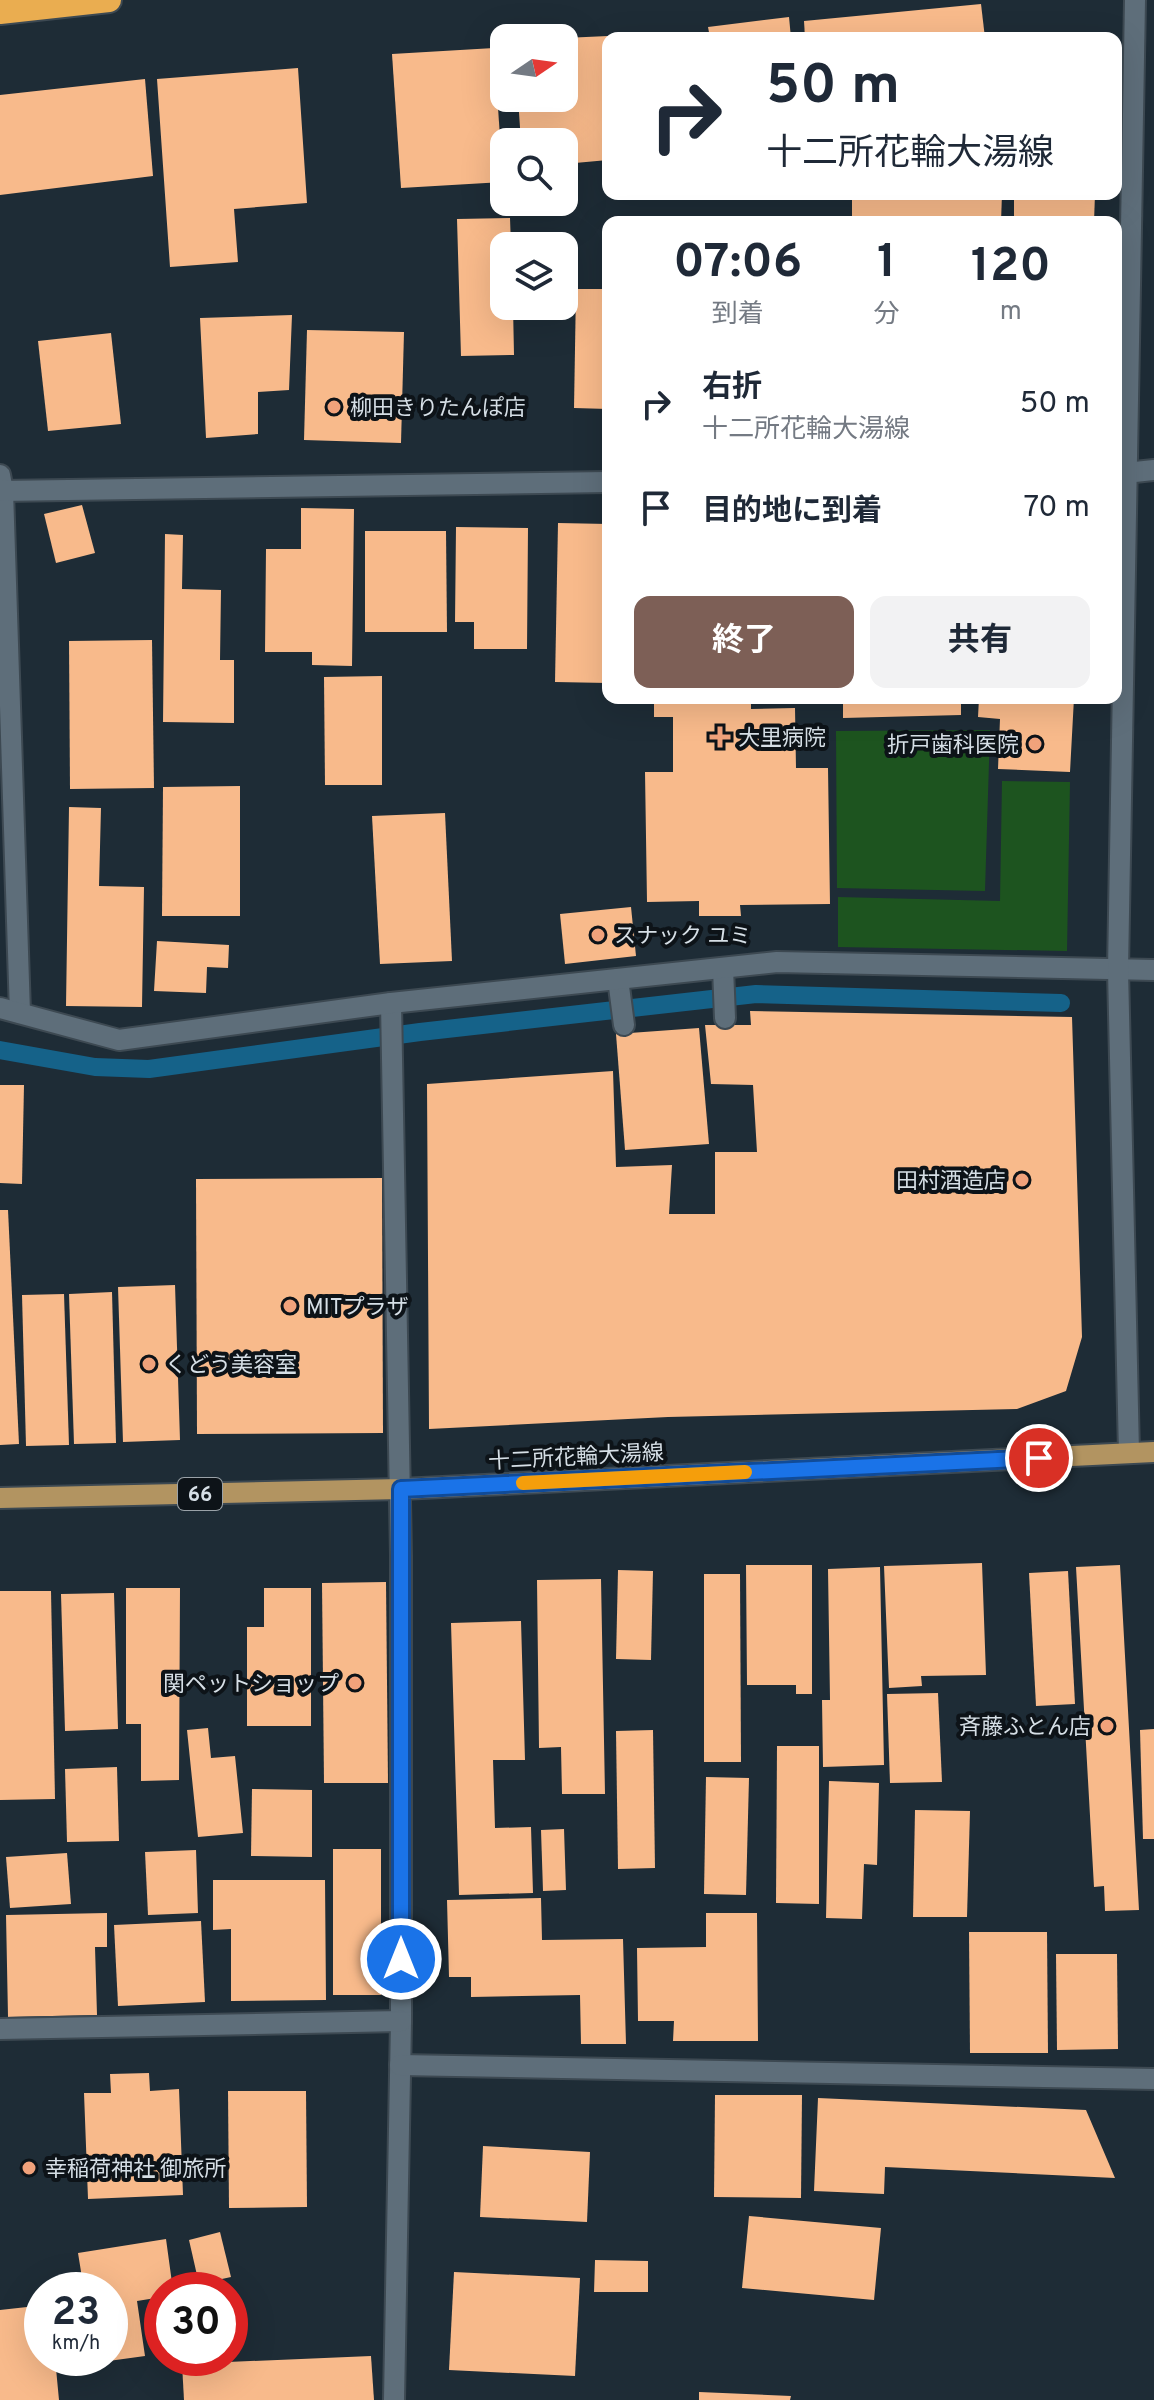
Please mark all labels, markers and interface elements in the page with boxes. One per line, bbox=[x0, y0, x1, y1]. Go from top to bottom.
north arrow bbox=[490, 24, 578, 112]
map controls bbox=[490, 24, 578, 320]
text: 50 m bbox=[766, 53, 900, 123]
icon: right bbox=[634, 64, 738, 168]
button: search bbox=[490, 128, 578, 216]
text: 十二所花輪大湯線 bbox=[766, 132, 1054, 178]
button: layers bbox=[490, 232, 578, 320]
text: 07:06 bbox=[673, 234, 802, 294]
text: 1 bbox=[877, 234, 896, 294]
text: 120 bbox=[971, 238, 1051, 298]
text: m bbox=[1000, 296, 1022, 329]
text: 到着 bbox=[712, 299, 764, 332]
text: 分 bbox=[874, 299, 900, 332]
text: 右折 bbox=[702, 370, 762, 407]
icon: right bbox=[634, 382, 678, 426]
text: 50 m bbox=[1020, 386, 1090, 423]
place label: 柳田きりたんぽ店 bbox=[350, 396, 526, 423]
marker: 柳田きりたんぽ店 bbox=[325, 398, 343, 416]
text: 十二所花輪大湯線 bbox=[702, 414, 910, 447]
icon: arrive bbox=[634, 486, 678, 530]
text: 70 m bbox=[1024, 490, 1090, 527]
text: 目的地に到着 bbox=[702, 494, 882, 531]
button: 終了 bbox=[634, 596, 854, 688]
button: 共有 bbox=[870, 596, 1090, 688]
marker: 大里病院 bbox=[709, 726, 731, 748]
place label: 大里病院 bbox=[738, 726, 826, 753]
place label: 折戸歯科医院 bbox=[887, 733, 1019, 760]
marker: 折戸歯科医院 bbox=[1026, 735, 1044, 753]
place label: スナック ユミ bbox=[614, 924, 751, 951]
marker: スナック ユミ bbox=[589, 926, 607, 944]
place label: 田村酒造店 bbox=[896, 1169, 1006, 1196]
marker: 田村酒造店 bbox=[1013, 1171, 1031, 1189]
place label: MITプラザ bbox=[306, 1295, 409, 1322]
marker: MITプラザ bbox=[281, 1297, 299, 1315]
place label: くどう美容室 bbox=[165, 1353, 297, 1380]
marker: くどう美容室 bbox=[140, 1355, 158, 1373]
pin bbox=[1005, 1424, 1073, 1492]
icon: arrive bbox=[1017, 1436, 1061, 1480]
street label: 十二所花輪大湯線 bbox=[488, 1440, 665, 1477]
road number: 66 bbox=[178, 1478, 222, 1510]
place label: 関ペットショップ bbox=[163, 1672, 339, 1699]
marker: 関ペットショップ bbox=[346, 1674, 364, 1692]
place label: 斉藤ふとん店 bbox=[959, 1715, 1091, 1742]
marker: 斉藤ふとん店 bbox=[1098, 1717, 1116, 1735]
position arrow bbox=[359, 1917, 443, 2001]
place label: 幸稲荷神社 御旅所 bbox=[45, 2157, 226, 2184]
marker: 幸稲荷神社 御旅所 bbox=[20, 2159, 38, 2177]
speed limit sign: 30 bbox=[144, 2272, 248, 2376]
text: 23 bbox=[52, 2289, 100, 2339]
text: km/h bbox=[52, 2331, 100, 2357]

